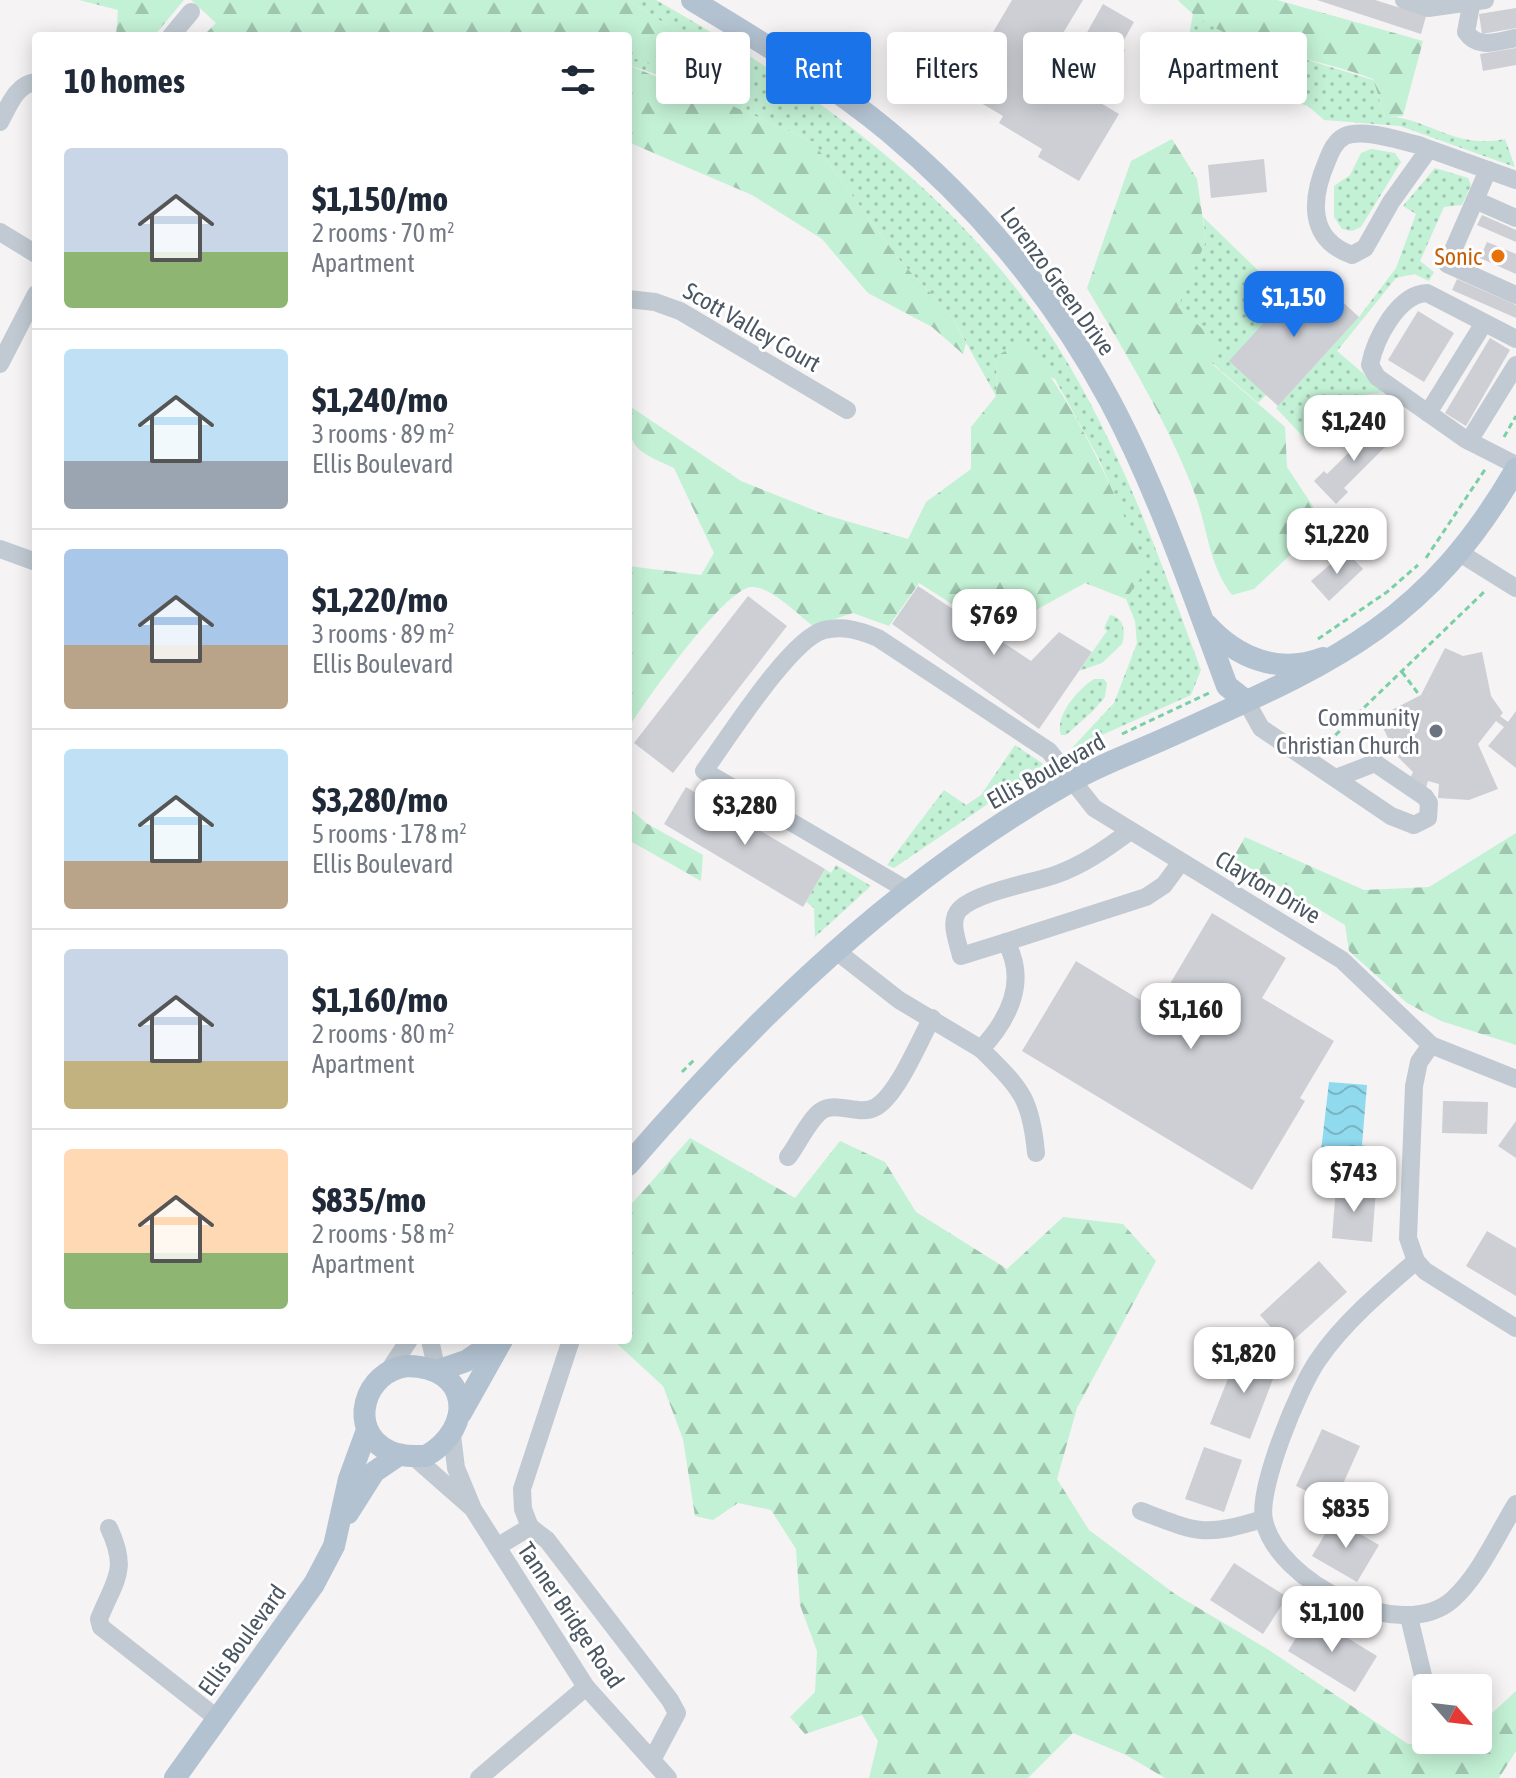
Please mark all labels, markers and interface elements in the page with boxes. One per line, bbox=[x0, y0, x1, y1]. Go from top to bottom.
chip: Buy bbox=[656, 32, 750, 104]
chip: Rent bbox=[766, 32, 871, 104]
chip: Filters bbox=[887, 32, 1007, 104]
chip: New bbox=[1023, 32, 1124, 104]
chip: Apartment bbox=[1140, 32, 1307, 104]
icon: filters bbox=[556, 58, 600, 102]
text: 10 homes bbox=[64, 61, 185, 100]
text: $1,150/mo bbox=[312, 179, 448, 218]
icon: home bbox=[128, 180, 224, 276]
street label: Lorenzo Green Drive bbox=[995, 202, 1121, 360]
text: 2 rooms · 70 m² bbox=[312, 218, 454, 248]
place label: Sonic bbox=[1435, 243, 1482, 270]
marker: Sonic bbox=[1489, 247, 1507, 265]
text: Apartment bbox=[312, 248, 415, 278]
pin: $1,150 bbox=[1229, 271, 1359, 339]
street label: Scott Valley Court bbox=[679, 277, 825, 377]
text: $1,150 bbox=[1262, 282, 1326, 312]
text: $1,240/mo bbox=[312, 380, 448, 419]
icon: home bbox=[128, 381, 224, 477]
pin: $1,240 bbox=[1289, 395, 1419, 463]
text: $1,240 bbox=[1322, 406, 1386, 436]
text: 3 rooms · 89 m² bbox=[312, 419, 454, 449]
text: Ellis Boulevard bbox=[312, 449, 453, 479]
pin: $1,220 bbox=[1272, 508, 1402, 576]
text: $1,220 bbox=[1305, 519, 1369, 549]
text: $1,220/mo bbox=[312, 580, 448, 619]
icon: home bbox=[128, 581, 224, 677]
pin: $769 bbox=[947, 589, 1041, 657]
text: $769 bbox=[970, 600, 1018, 630]
text: 3 rooms · 89 m² bbox=[312, 619, 454, 649]
text: Ellis Boulevard bbox=[312, 649, 453, 679]
place label: Community Christian Church bbox=[1276, 704, 1420, 759]
marker: Community Christian Church bbox=[1427, 722, 1445, 740]
street label: Ellis Boulevard bbox=[982, 728, 1110, 814]
pin: $3,280 bbox=[680, 779, 810, 847]
text: $3,280/mo bbox=[312, 780, 448, 819]
icon: home bbox=[128, 781, 224, 877]
text: $3,280 bbox=[713, 790, 777, 820]
text: 5 rooms · 178 m² bbox=[312, 819, 467, 849]
street label: Clayton Drive bbox=[1211, 845, 1325, 929]
text: Ellis Boulevard bbox=[312, 849, 453, 879]
text: $1,160/mo bbox=[312, 980, 448, 1019]
icon: home bbox=[128, 981, 224, 1077]
pin: $1,160 bbox=[1126, 983, 1256, 1051]
text: $1,160 bbox=[1159, 994, 1223, 1024]
text: 2 rooms · 80 m² bbox=[312, 1019, 454, 1049]
text: Apartment bbox=[312, 1049, 415, 1079]
pin: $743 bbox=[1307, 1146, 1401, 1214]
text: $743 bbox=[1330, 1157, 1378, 1187]
text: $835/mo bbox=[312, 1180, 426, 1219]
icon: home bbox=[128, 1181, 224, 1277]
text: 2 rooms · 58 m² bbox=[312, 1219, 454, 1249]
text: Apartment bbox=[312, 1249, 415, 1279]
pin: $1,820 bbox=[1179, 1327, 1309, 1395]
text: $1,820 bbox=[1212, 1338, 1276, 1368]
pin: $835 bbox=[1299, 1482, 1393, 1550]
text: $835 bbox=[1322, 1493, 1370, 1523]
street label: Tanner Bridge Road bbox=[512, 1537, 630, 1693]
street label: Ellis Boulevard bbox=[193, 1579, 291, 1701]
pin: $1,100 bbox=[1267, 1586, 1397, 1654]
text: $1,100 bbox=[1300, 1597, 1364, 1627]
north arrow bbox=[1412, 1674, 1492, 1754]
map controls bbox=[1412, 1674, 1492, 1754]

